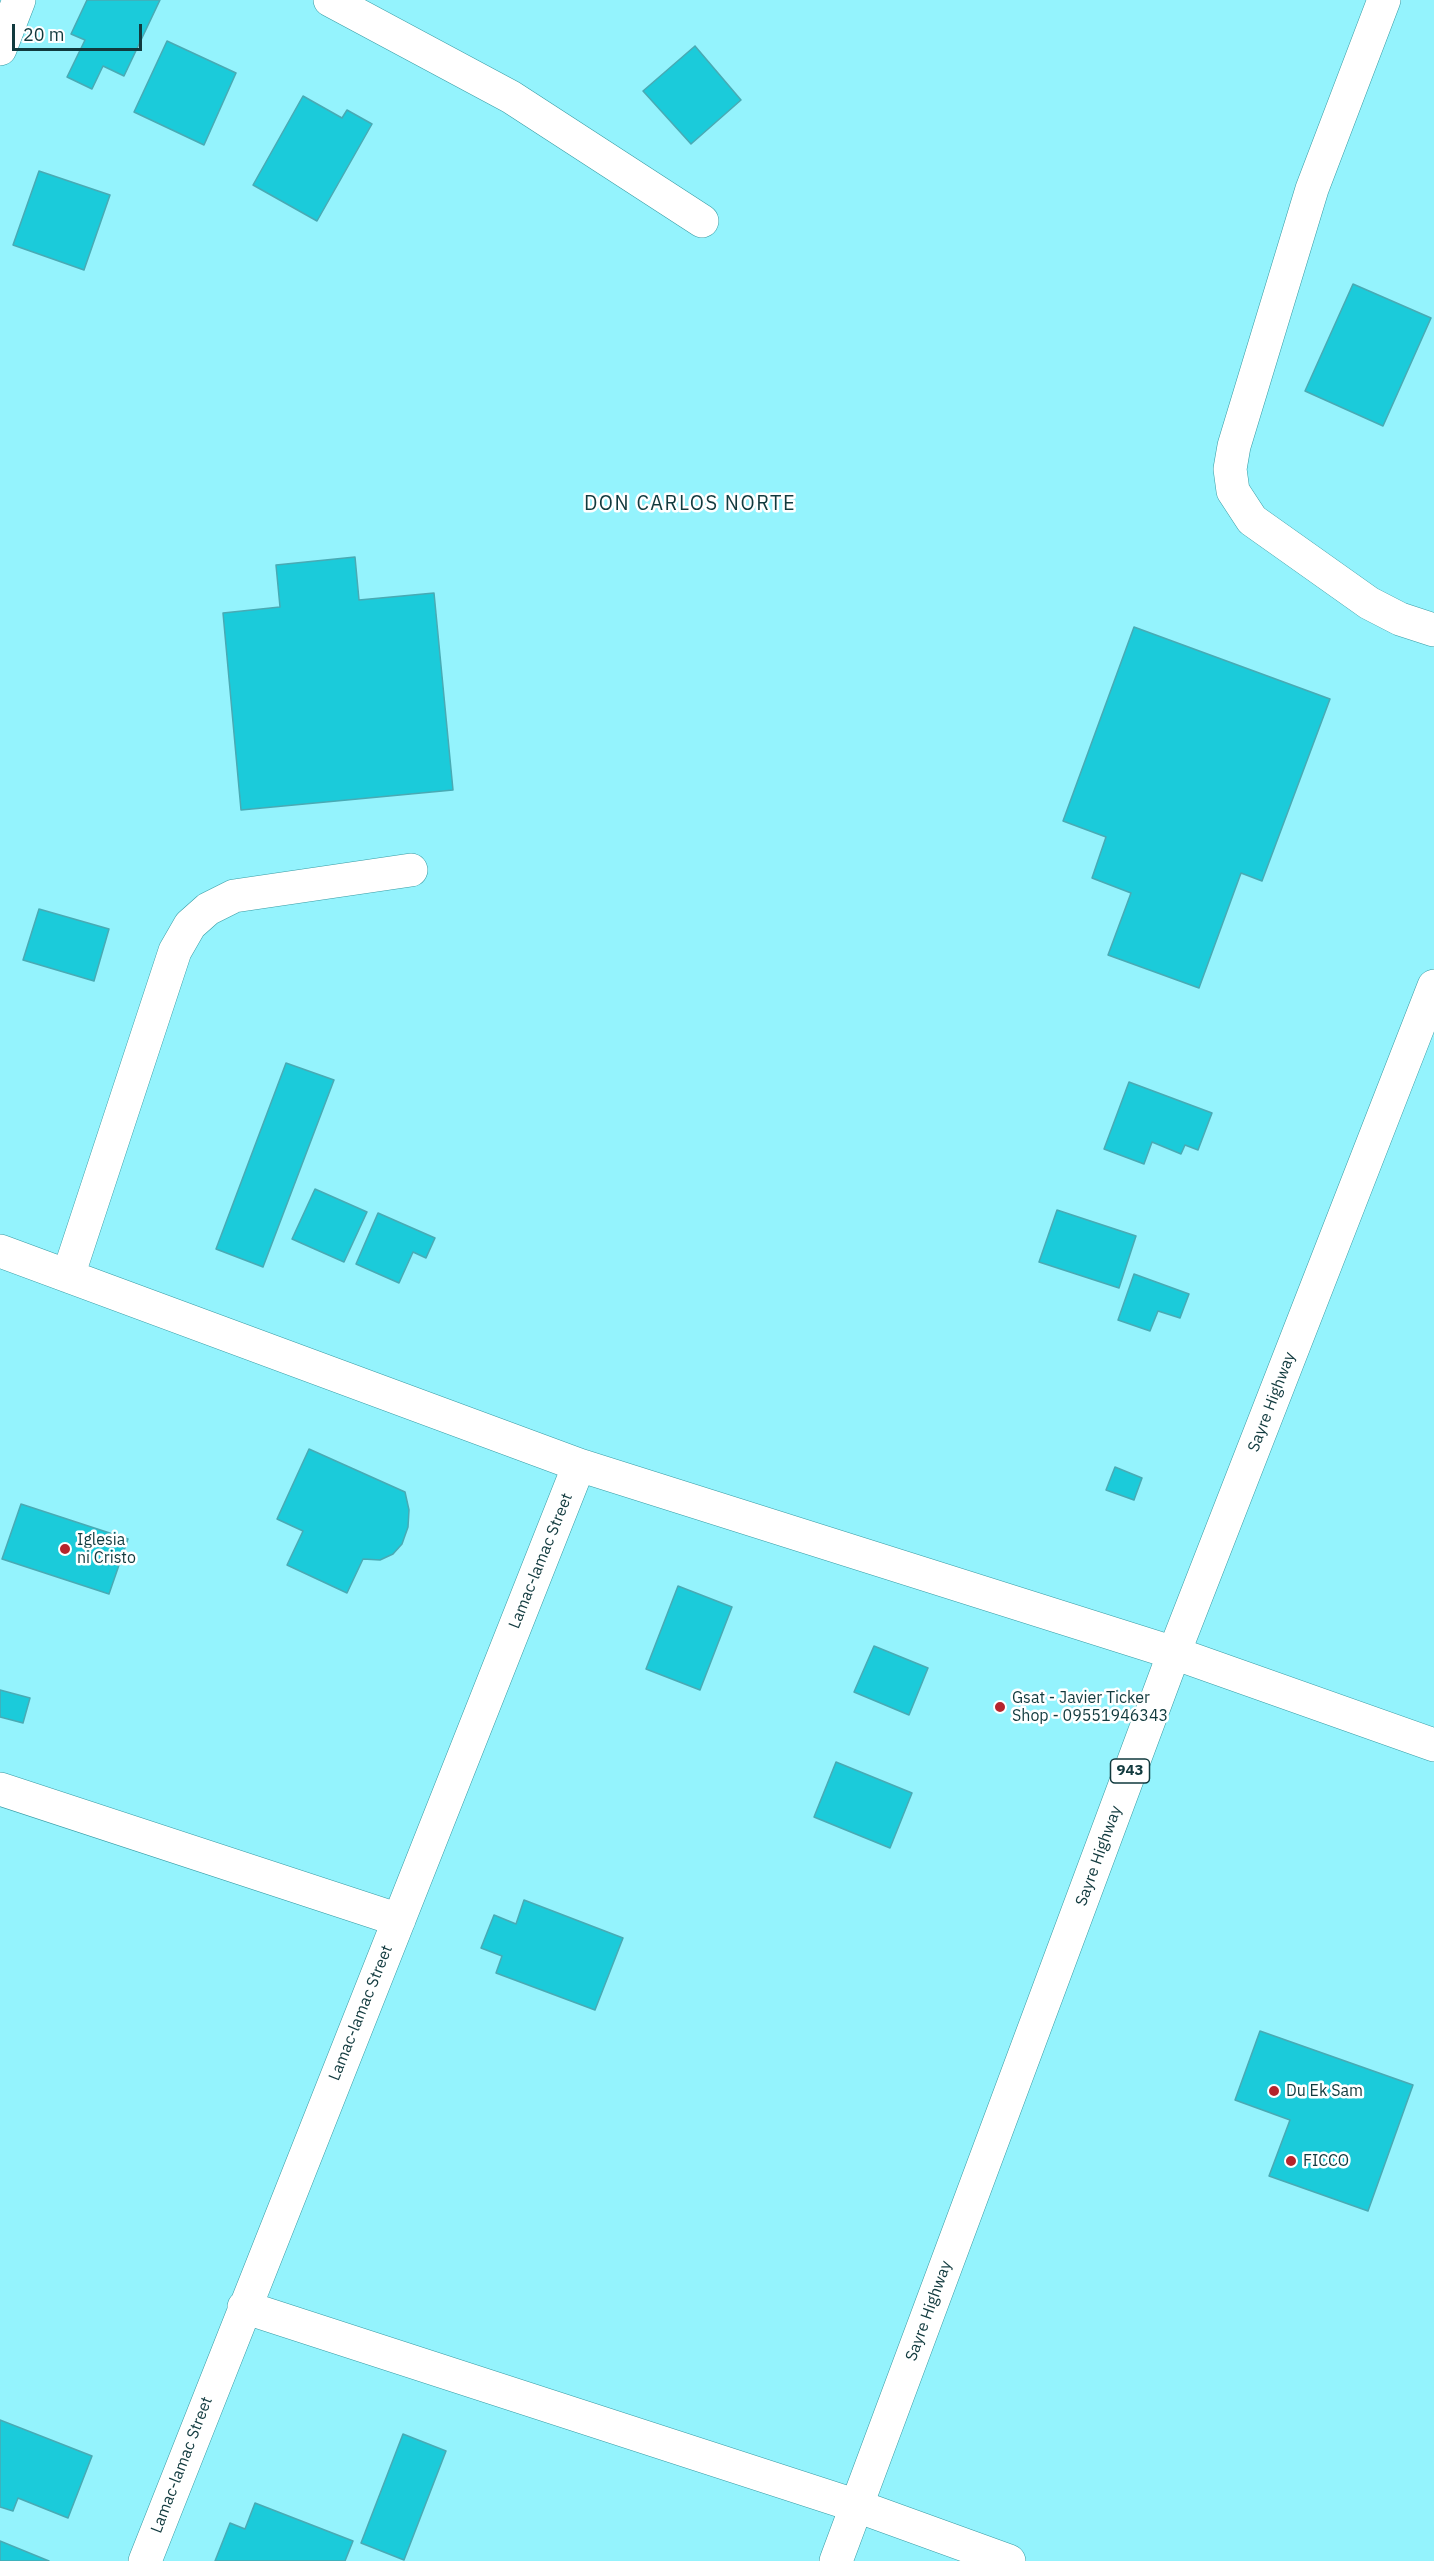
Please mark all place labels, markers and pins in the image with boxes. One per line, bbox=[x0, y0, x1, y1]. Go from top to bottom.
place label: Iglesia ni Cristo bbox=[77, 1530, 136, 1568]
marker: Iglesia ni Cristo bbox=[58, 1542, 72, 1556]
place label: Gsat - Javier Ticker Shop - 09551946343 bbox=[1012, 1688, 1168, 1726]
marker: Gsat - Javier Ticker Shop - 09551946343 bbox=[993, 1700, 1007, 1714]
place label: Du Ek Sam bbox=[1286, 2081, 1363, 2101]
marker: Du Ek Sam bbox=[1267, 2084, 1281, 2098]
place label: FICCO bbox=[1303, 2151, 1349, 2171]
marker: FICCO bbox=[1284, 2154, 1298, 2168]

